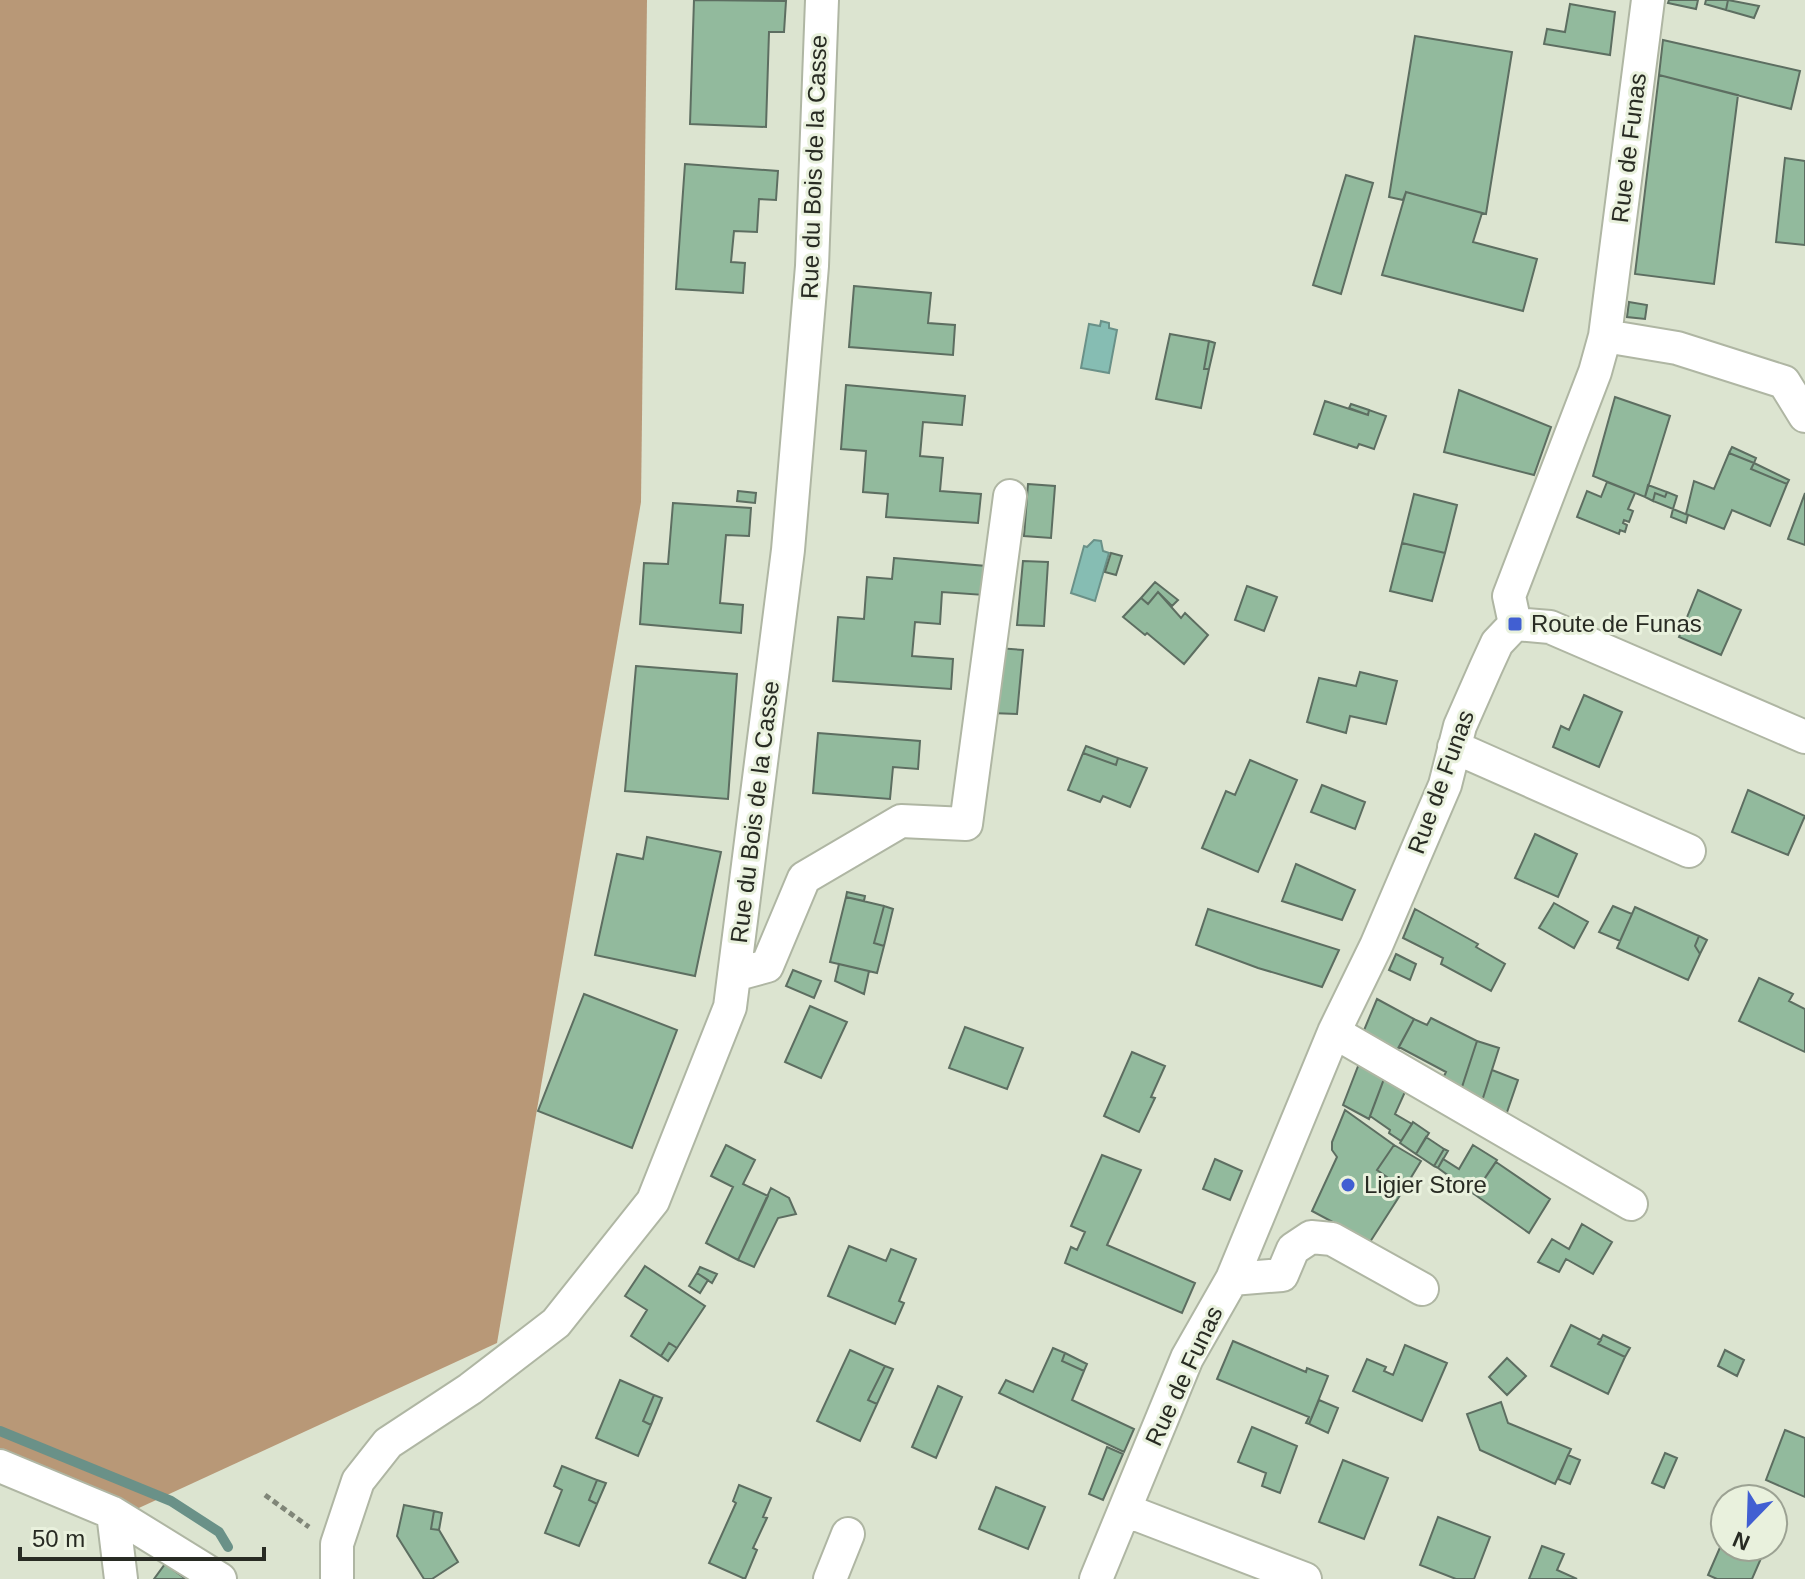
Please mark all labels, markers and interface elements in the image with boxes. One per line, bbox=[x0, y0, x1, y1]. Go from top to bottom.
street label: Rue du Bois de la Casse bbox=[795, 35, 832, 299]
street label: Rue de Funas bbox=[1606, 71, 1651, 224]
place label: Route de Funas bbox=[1531, 610, 1702, 637]
marker: Route de Funas bbox=[1506, 615, 1524, 633]
street label: Rue du Bois de la Casse bbox=[725, 679, 784, 945]
street label: Rue de Funas bbox=[1402, 706, 1479, 857]
place label: Ligier Store bbox=[1364, 1171, 1487, 1198]
marker: Ligier Store bbox=[1339, 1176, 1357, 1194]
street label: Rue de Funas bbox=[1139, 1302, 1228, 1450]
north arrow bbox=[1709, 1483, 1789, 1563]
scale bar bbox=[20, 1511, 264, 1561]
text: 50 m bbox=[32, 1525, 85, 1552]
text: N bbox=[1729, 1526, 1754, 1556]

